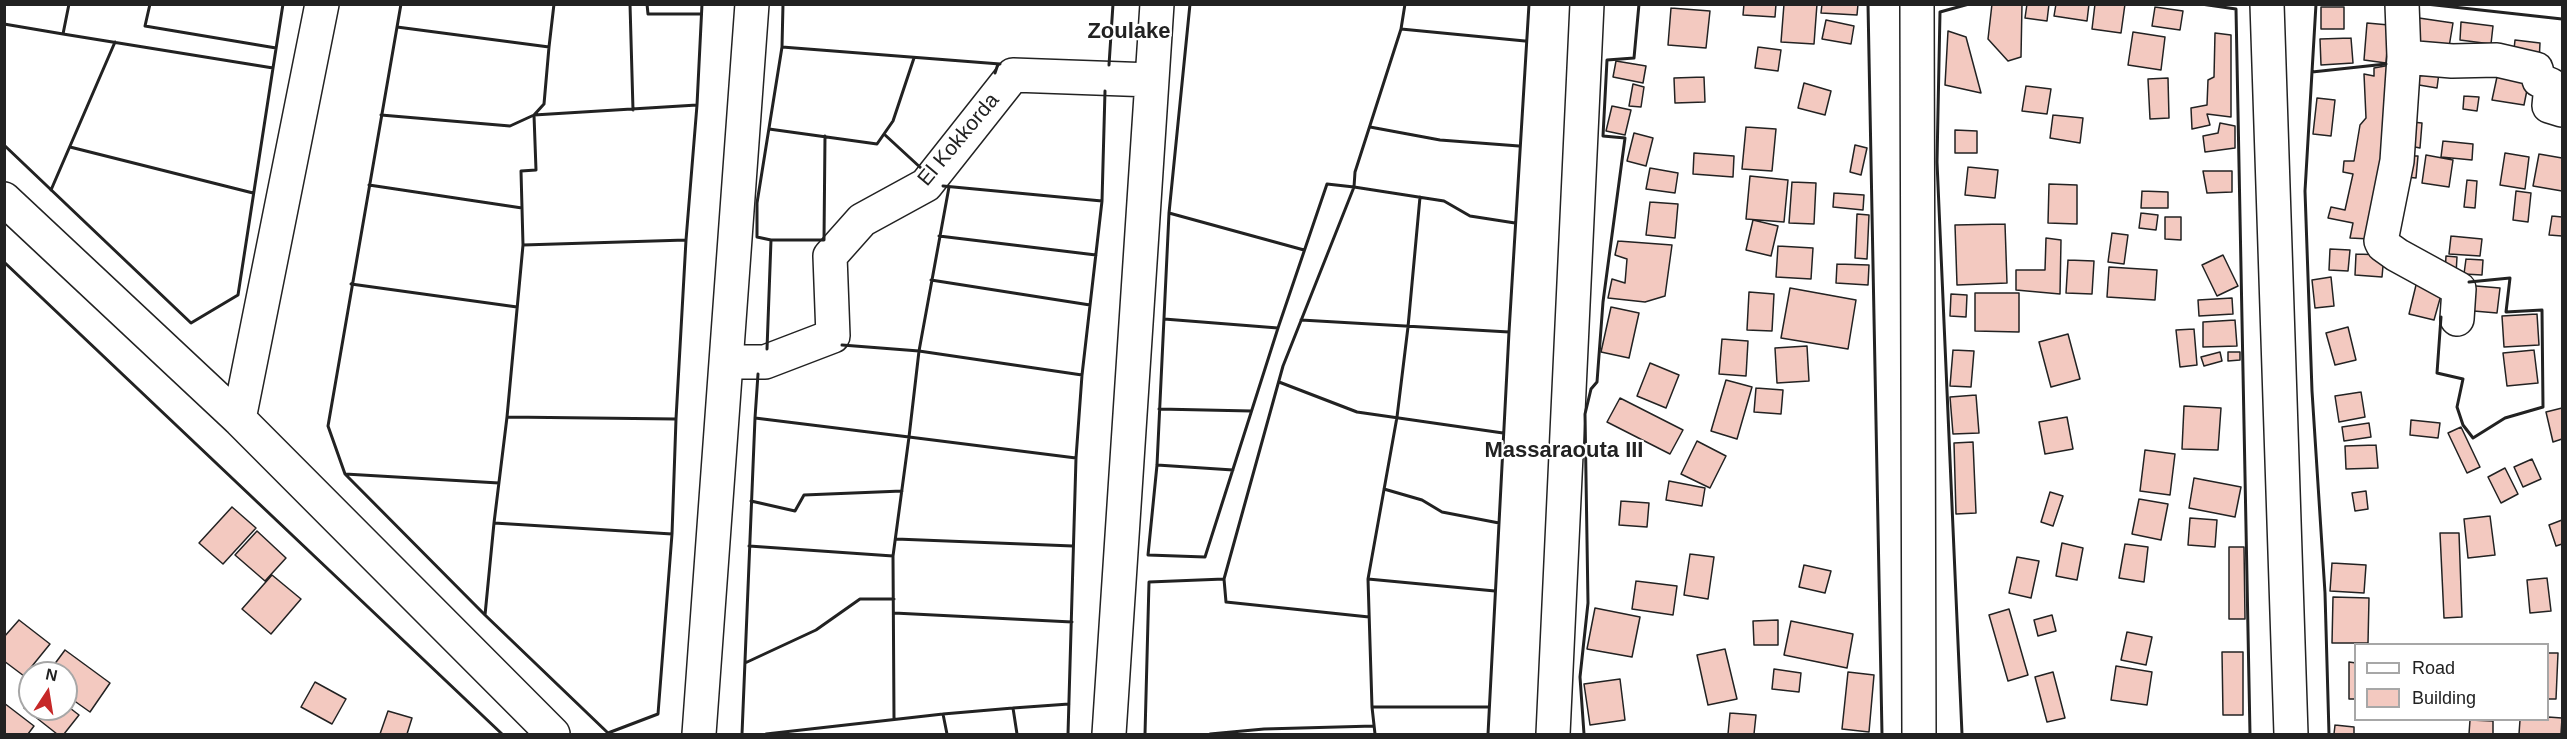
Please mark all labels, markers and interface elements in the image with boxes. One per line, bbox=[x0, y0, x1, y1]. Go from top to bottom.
district label: Zoulake bbox=[1087, 19, 1171, 45]
street label: El Kokkorda bbox=[913, 89, 1005, 191]
district label: Massaraouta III bbox=[1485, 438, 1643, 464]
legend bbox=[2354, 643, 2549, 721]
text: Road bbox=[2412, 658, 2455, 678]
north arrow bbox=[18, 661, 78, 721]
text: N bbox=[44, 665, 59, 684]
text: Building bbox=[2412, 688, 2476, 708]

